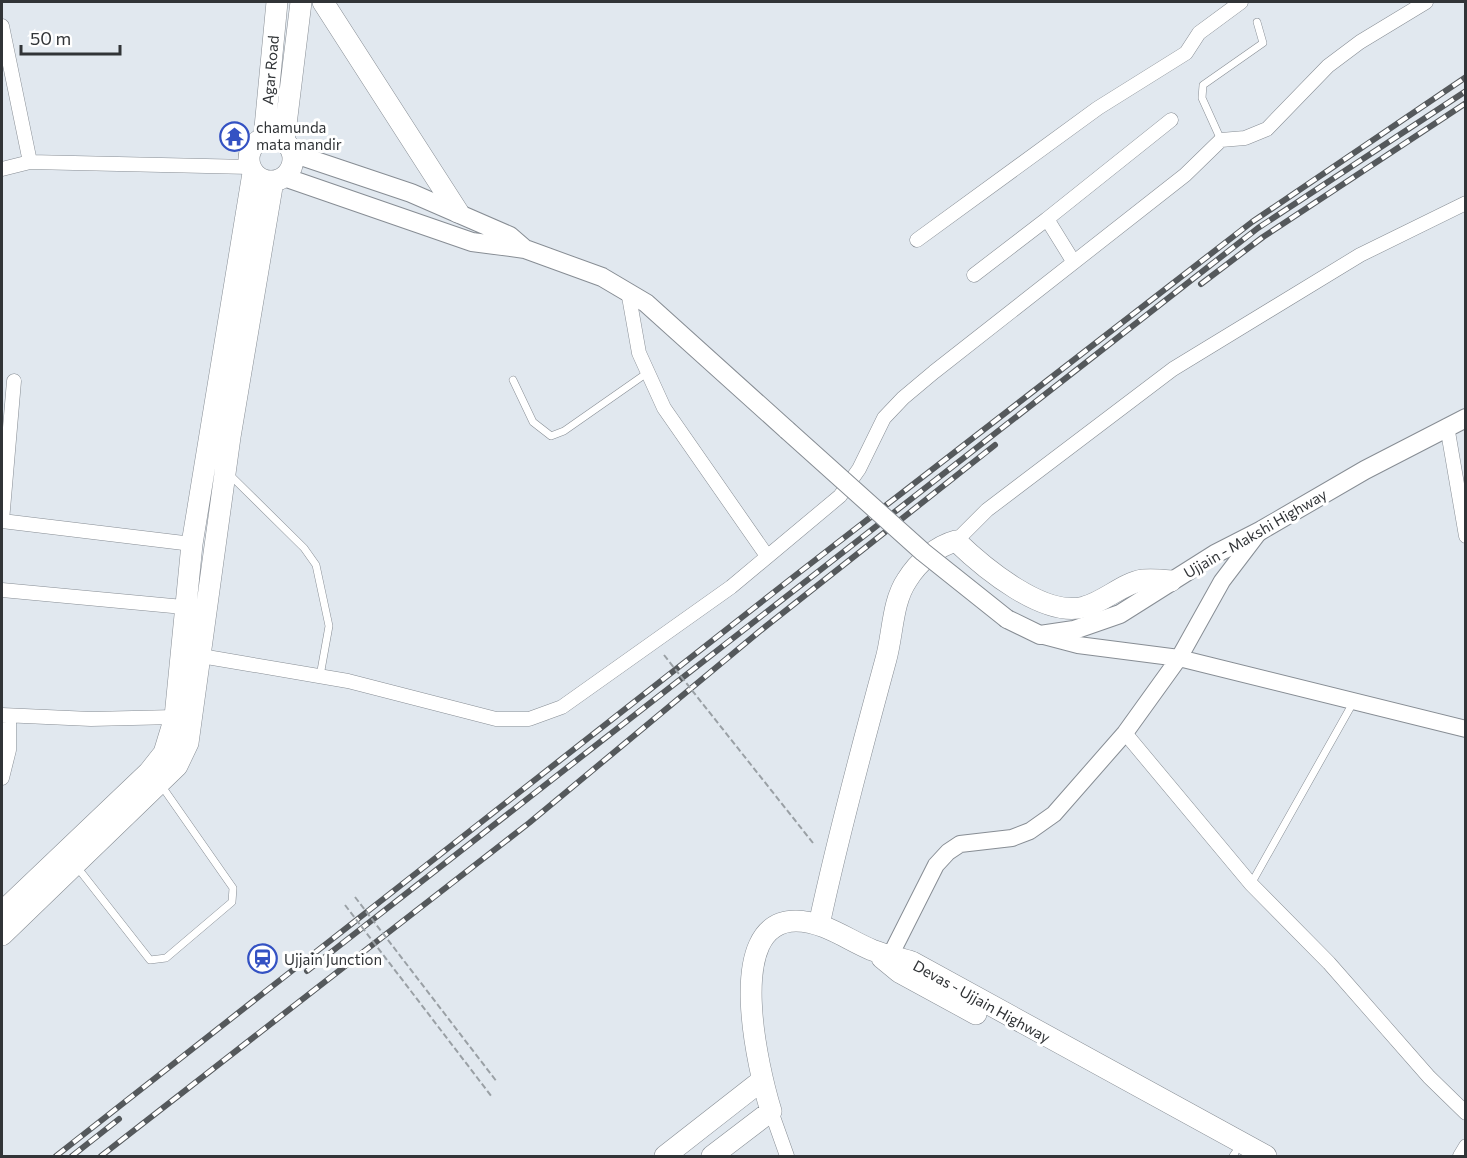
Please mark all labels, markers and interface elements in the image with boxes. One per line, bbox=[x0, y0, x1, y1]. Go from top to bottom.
scale bar bbox=[21, 18, 120, 56]
text: 50 m bbox=[30, 27, 71, 49]
street label: Agar Road bbox=[258, 34, 282, 106]
place label: chamunda mata mandir bbox=[256, 118, 342, 153]
temple icon: chamunda mata mandir bbox=[219, 120, 251, 152]
street label: Ujjain - Makshi Highway bbox=[1180, 485, 1330, 581]
station icon: Ujjain Junction bbox=[247, 943, 279, 975]
place label: Ujjain Junction bbox=[284, 950, 382, 968]
street label: Devas - Ujjain Highway bbox=[910, 956, 1054, 1046]

